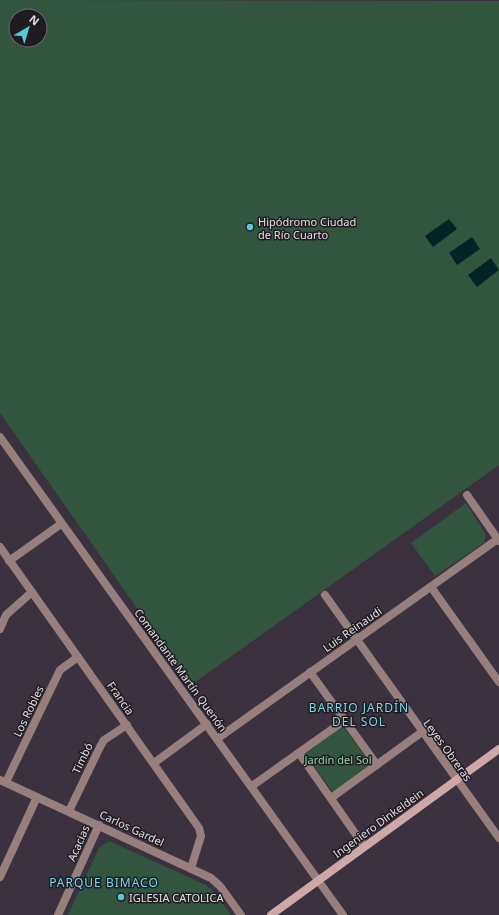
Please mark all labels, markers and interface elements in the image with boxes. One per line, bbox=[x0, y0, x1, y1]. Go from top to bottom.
north arrow bbox=[8, 8, 48, 48]
text: N bbox=[26, 11, 43, 28]
place label: Hipódromo Ciudad de Río Cuarto bbox=[258, 214, 356, 242]
marker: Hipódromo Ciudad de Río Cuarto bbox=[245, 222, 255, 232]
street label: Luis Reinaudi bbox=[320, 603, 384, 655]
street label: Comandante Martín Quenón bbox=[131, 605, 231, 735]
street label: Francia bbox=[104, 678, 138, 718]
street label: Los Robles bbox=[9, 683, 47, 739]
district label: BARRIO JARDÍN DEL SOL bbox=[309, 699, 409, 730]
street label: Leyes Obreras bbox=[420, 716, 476, 784]
street label: Timbó bbox=[68, 740, 96, 776]
park label: Jardín del Sol bbox=[304, 752, 371, 767]
street label: Ingeniero Dinkeldein bbox=[330, 785, 426, 861]
street label: Carlos Gardel bbox=[97, 806, 167, 850]
street label: Acacias bbox=[63, 823, 93, 863]
district label: PARQUE BIMACO bbox=[49, 874, 159, 891]
place label: IGLESIA CATOLICA bbox=[129, 890, 224, 905]
marker: IGLESIA CATOLICA bbox=[116, 892, 126, 902]

